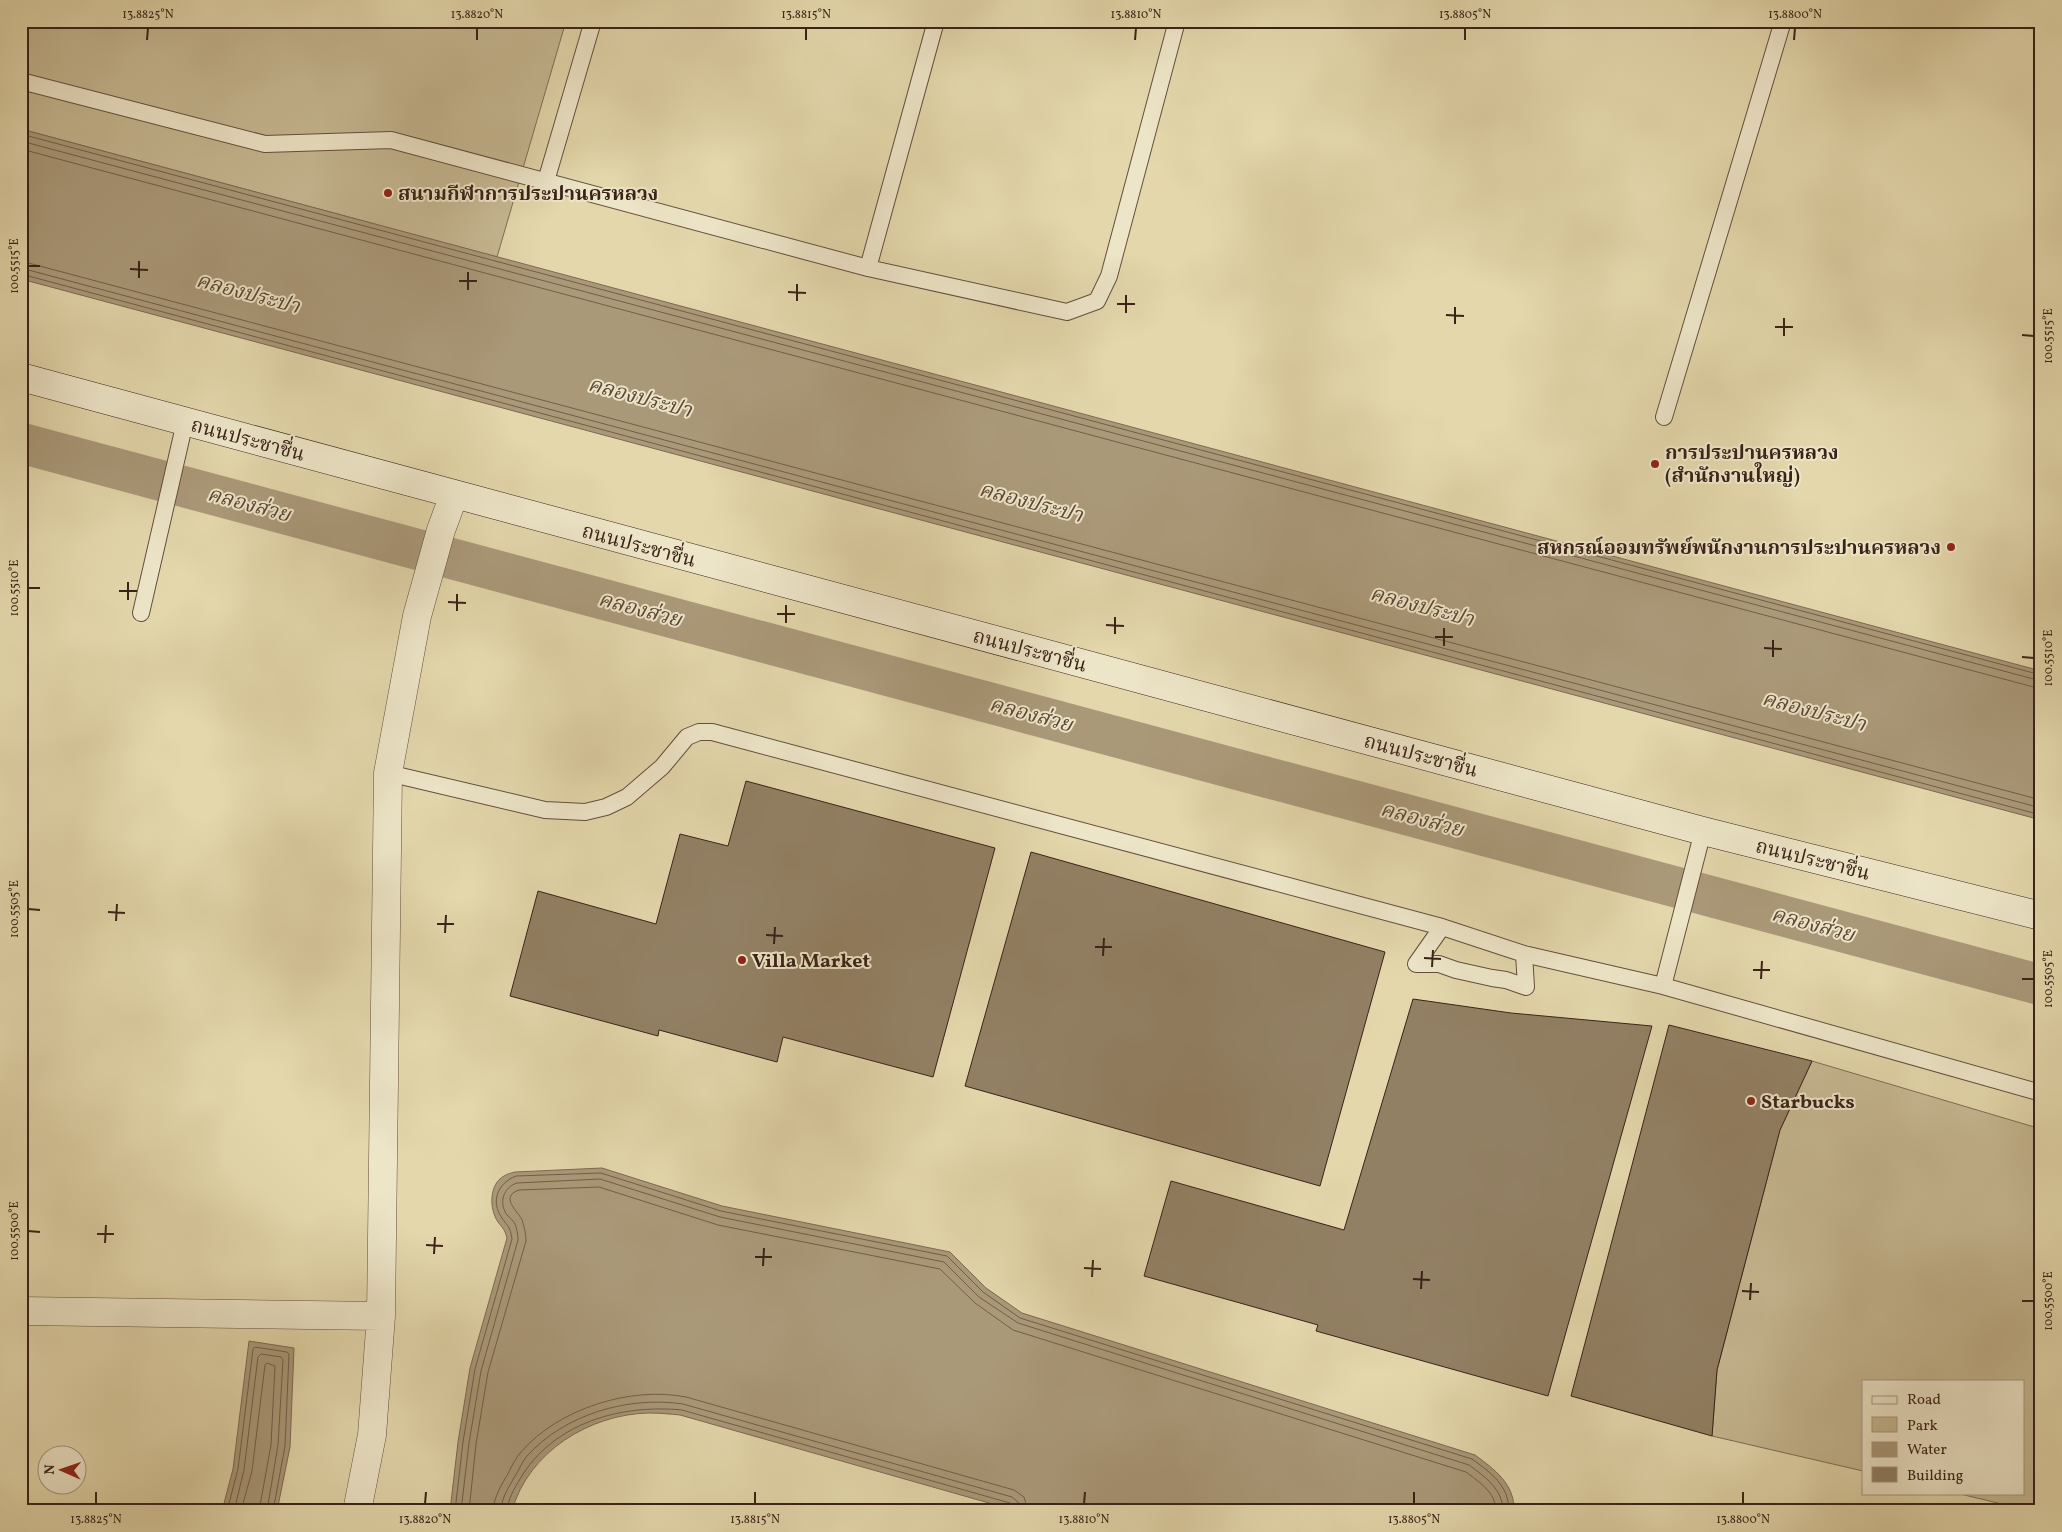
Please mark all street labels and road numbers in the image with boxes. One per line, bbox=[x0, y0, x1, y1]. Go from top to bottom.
street label: ถนนประชาชื่น bbox=[187, 409, 308, 470]
street label: ถนนประชาชื่น bbox=[578, 515, 699, 576]
street label: ถนนประชาชื่น bbox=[969, 620, 1090, 681]
street label: ถนนประชาชื่น bbox=[1360, 725, 1481, 786]
street label: ถนนประชาชื่น bbox=[1752, 830, 1873, 889]

